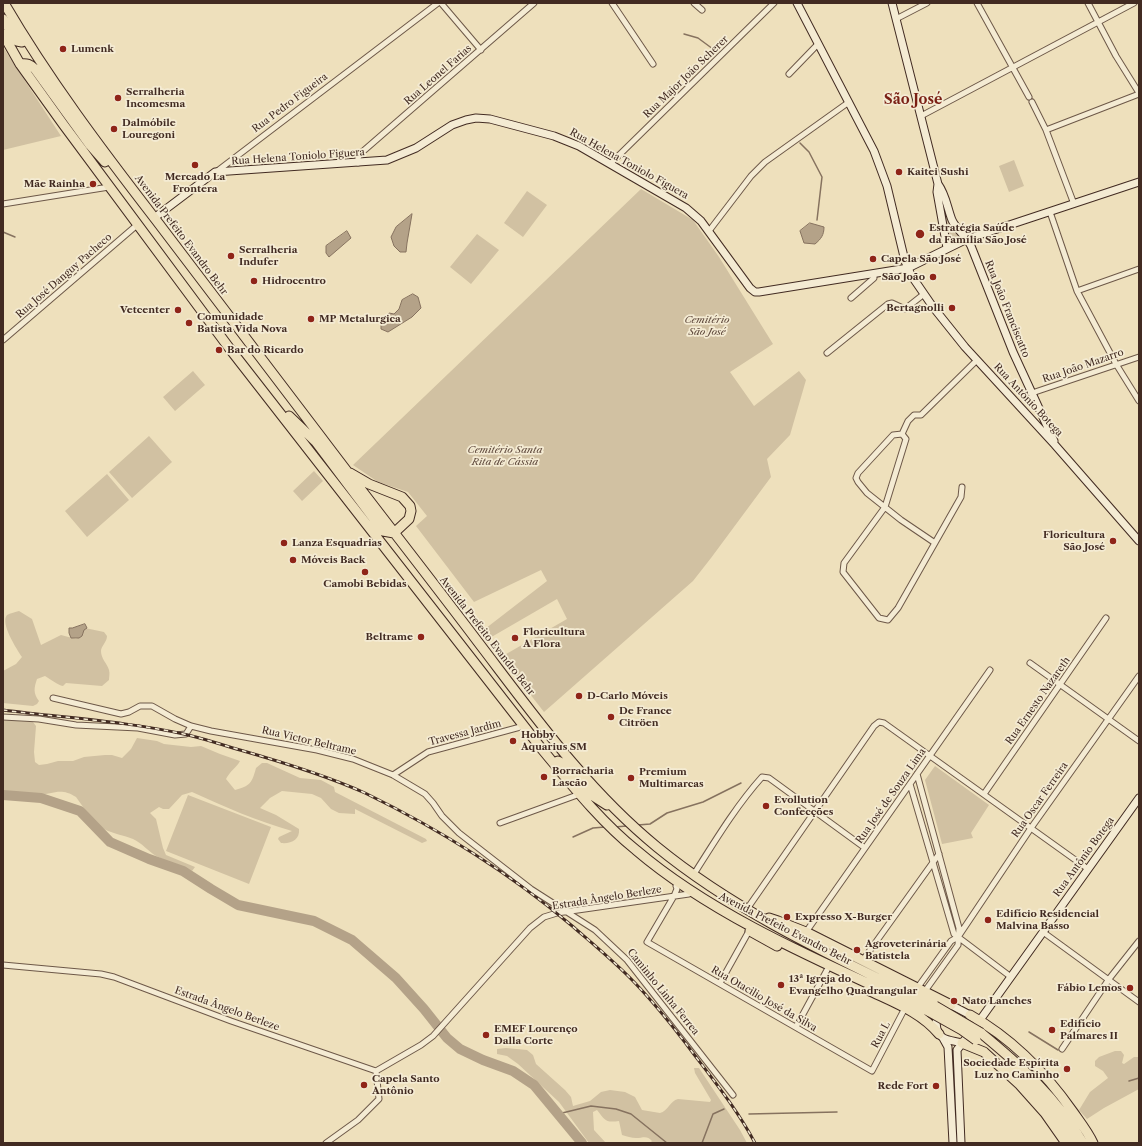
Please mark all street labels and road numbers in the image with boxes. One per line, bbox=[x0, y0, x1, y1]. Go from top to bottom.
street label: Rua Major João Scherer bbox=[641, 33, 731, 121]
street label: Rua Leonel Farias bbox=[402, 42, 474, 108]
street label: Rua Pedro Figueira bbox=[250, 71, 330, 135]
street label: Rua Helena Toniolo Figuera bbox=[568, 126, 690, 202]
street label: Rua Helena Toniolo Figuera bbox=[231, 146, 365, 168]
street label: Avenida Prefeito Evandro Behr bbox=[132, 173, 230, 297]
street label: Rua José Danguy Pacheco bbox=[14, 231, 114, 321]
street label: Rua João Franciscatto bbox=[982, 259, 1032, 359]
street label: Rua João Mazarro bbox=[1041, 346, 1125, 386]
street label: Rua Antônio Botega bbox=[991, 361, 1065, 439]
street label: Avenida Prefeito Evandro Behr bbox=[437, 574, 537, 698]
street label: Rua Ernesto Nazareth bbox=[1003, 655, 1073, 747]
street label: Travessa Jardim bbox=[427, 718, 503, 748]
street label: Rua Victor Beltrame bbox=[260, 724, 358, 758]
street label: Rua José de Souza Lima bbox=[854, 746, 928, 846]
street label: Rua Oscar Ferreira bbox=[1009, 760, 1071, 840]
street label: Rua Antônio Botega bbox=[1051, 815, 1117, 899]
street label: Estrada Ângelo Berleze bbox=[551, 883, 663, 913]
street label: Avenida Prefeito Evandro Behr bbox=[717, 890, 853, 968]
street label: Caminho Linha Ferrea bbox=[624, 946, 702, 1038]
street label: Rua Otacilio José da Silva bbox=[709, 964, 819, 1034]
street label: Estrada Ângelo Berleze bbox=[173, 984, 281, 1034]
street label: Rua L bbox=[869, 1020, 893, 1050]

